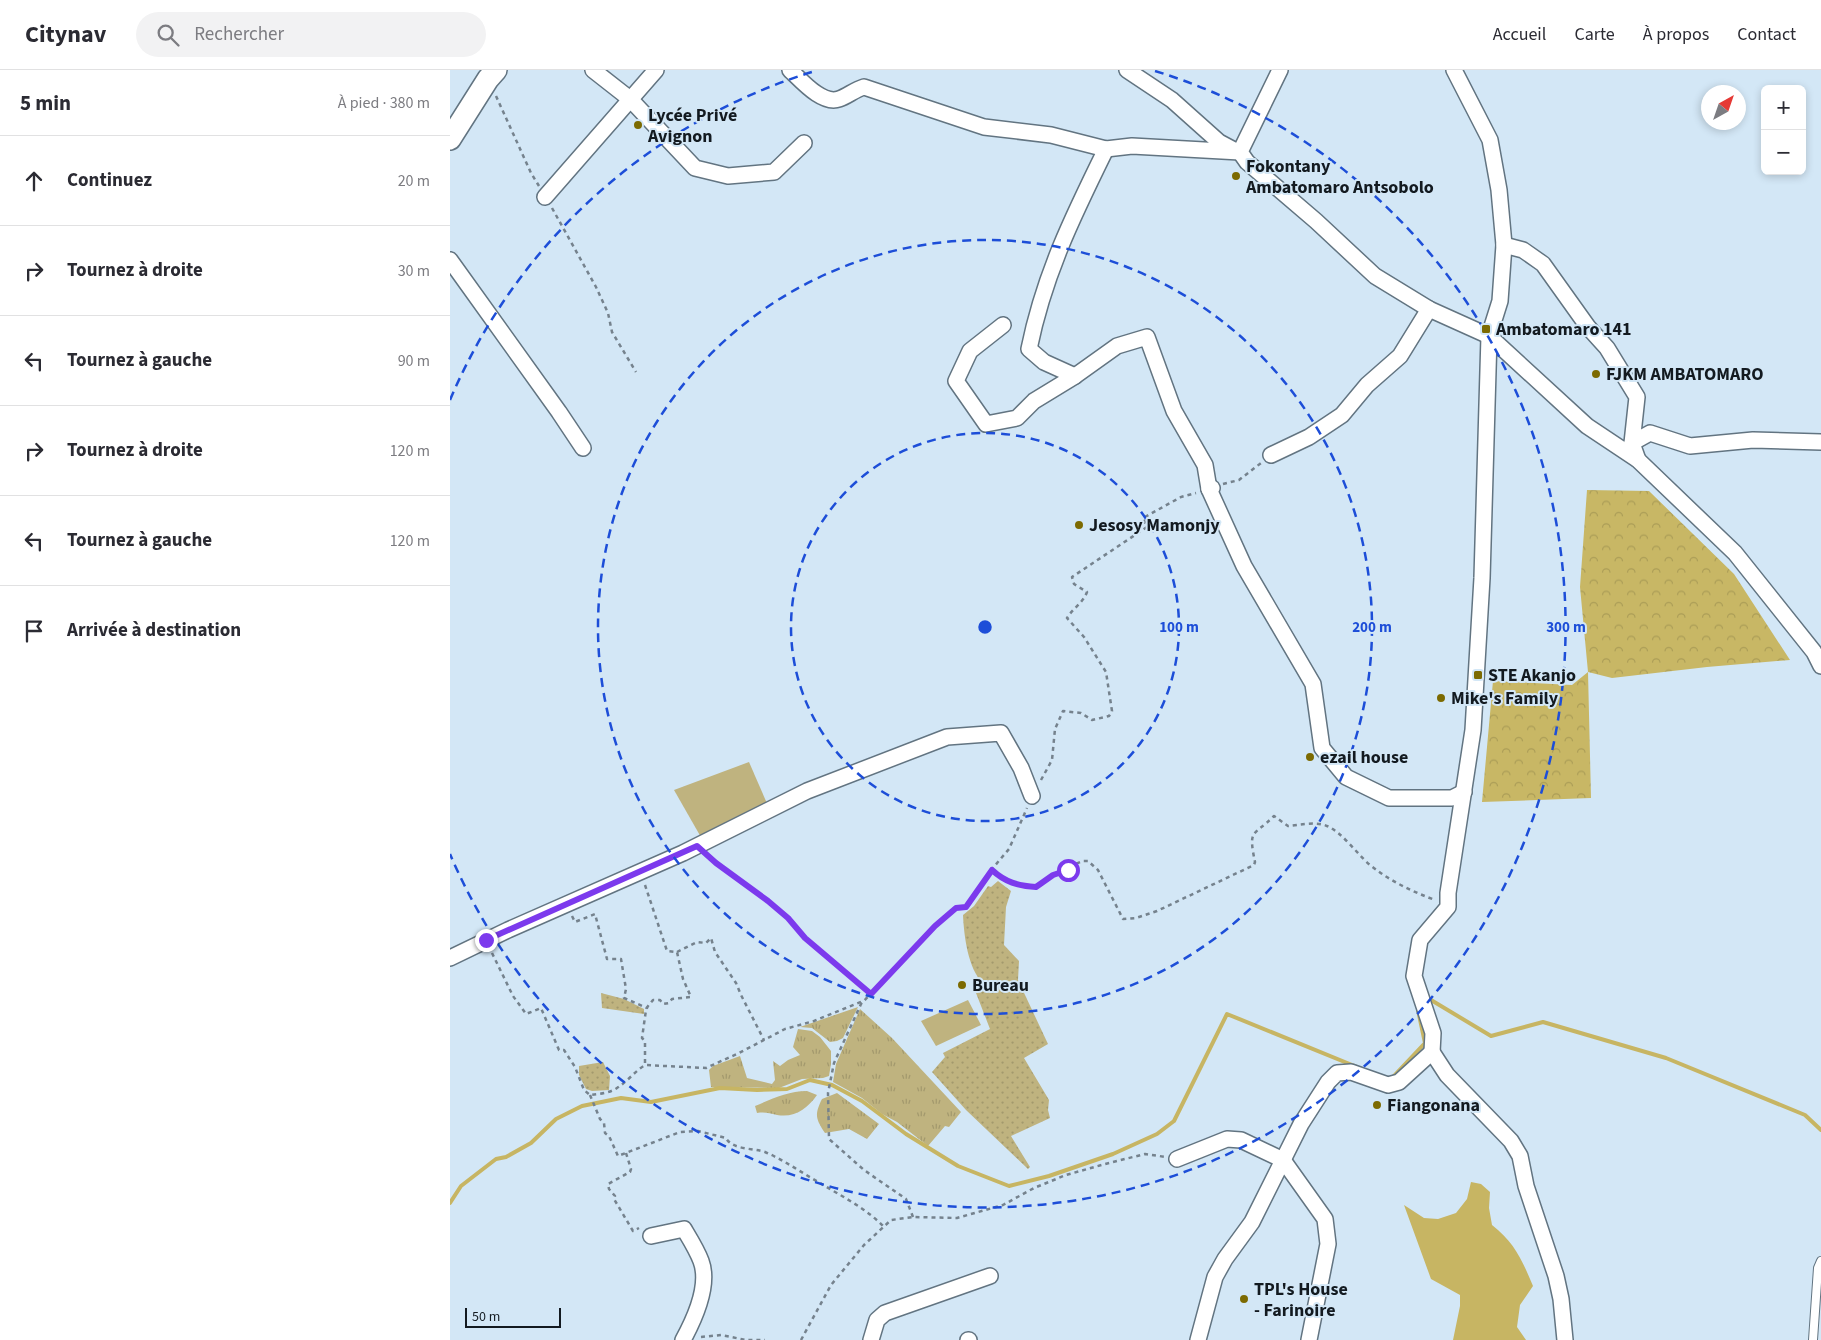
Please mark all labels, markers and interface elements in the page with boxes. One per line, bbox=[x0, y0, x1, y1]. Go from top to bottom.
search box bbox=[136, 12, 486, 57]
text: Citynav bbox=[25, 17, 106, 52]
icon: search bbox=[154, 21, 182, 49]
text: Rechercher bbox=[194, 21, 284, 48]
text: Accueil bbox=[1493, 22, 1546, 47]
text: Carte bbox=[1574, 22, 1615, 47]
text: À propos bbox=[1643, 22, 1709, 47]
text: Contact bbox=[1737, 22, 1796, 47]
north arrow bbox=[1701, 85, 1746, 130]
map controls bbox=[1761, 85, 1806, 175]
button: + bbox=[1761, 85, 1806, 130]
text: 5 min bbox=[20, 88, 71, 118]
text: À pied · 380 m bbox=[338, 92, 430, 114]
place label: Lycée Privé Avignon bbox=[647, 103, 737, 149]
marker: Lycée Privé Avignon bbox=[632, 119, 644, 131]
button: − bbox=[1761, 130, 1806, 175]
place label: Fokontany Ambatomaro Antsobolo bbox=[1245, 154, 1434, 200]
icon: ahead bbox=[20, 167, 48, 195]
text: Continuez bbox=[67, 167, 152, 194]
text: 20 m bbox=[398, 170, 430, 192]
marker: Fokontany Ambatomaro Antsobolo bbox=[1230, 170, 1242, 182]
icon: right bbox=[20, 257, 48, 285]
text: Tournez à droite bbox=[67, 257, 203, 284]
text: 30 m bbox=[398, 260, 430, 282]
place label: Ambatomaro 141 bbox=[1495, 317, 1632, 342]
marker: Ambatomaro 141 bbox=[1480, 323, 1492, 335]
icon: left bbox=[20, 347, 48, 375]
text: Tournez à gauche bbox=[67, 347, 212, 374]
text: 90 m bbox=[398, 350, 430, 372]
place label: FJKM AMBATOMARO bbox=[1606, 362, 1764, 387]
marker: FJKM AMBATOMARO bbox=[1590, 368, 1602, 380]
icon: right bbox=[20, 437, 48, 465]
text: Tournez à droite bbox=[67, 437, 203, 464]
text: 120 m bbox=[390, 440, 430, 462]
place label: Jesosy Mamonjy bbox=[1089, 513, 1220, 538]
marker: Jesosy Mamonjy bbox=[1073, 519, 1085, 531]
icon: left bbox=[20, 527, 48, 555]
text: Tournez à gauche bbox=[67, 527, 212, 554]
text: 120 m bbox=[390, 530, 430, 552]
icon: arrive bbox=[20, 617, 48, 645]
text: Arrivée à destination bbox=[67, 617, 241, 644]
text: 100 m bbox=[1159, 617, 1199, 638]
text: 200 m bbox=[1352, 617, 1392, 638]
text: 300 m bbox=[1546, 617, 1586, 638]
centre of rings bbox=[976, 618, 994, 636]
place label: STE Akanjo bbox=[1488, 663, 1576, 688]
marker: STE Akanjo bbox=[1472, 669, 1484, 681]
place label: Mike's Family bbox=[1451, 686, 1559, 711]
marker: Mike's Family bbox=[1435, 692, 1447, 704]
place label: ezail house bbox=[1320, 745, 1408, 770]
marker: ezail house bbox=[1304, 751, 1316, 763]
route start bbox=[1057, 859, 1080, 882]
route end bbox=[475, 929, 498, 952]
place label: Bureau bbox=[972, 973, 1029, 998]
marker: Bureau bbox=[956, 979, 968, 991]
place label: Fiangonana bbox=[1387, 1093, 1480, 1118]
marker: Fiangonana bbox=[1371, 1099, 1383, 1111]
place label: TPL's House - Farinoire bbox=[1254, 1277, 1348, 1323]
marker: TPL's House - Farinoire bbox=[1238, 1293, 1250, 1305]
scale bar bbox=[465, 1305, 561, 1328]
text: 50 m bbox=[472, 1307, 500, 1327]

